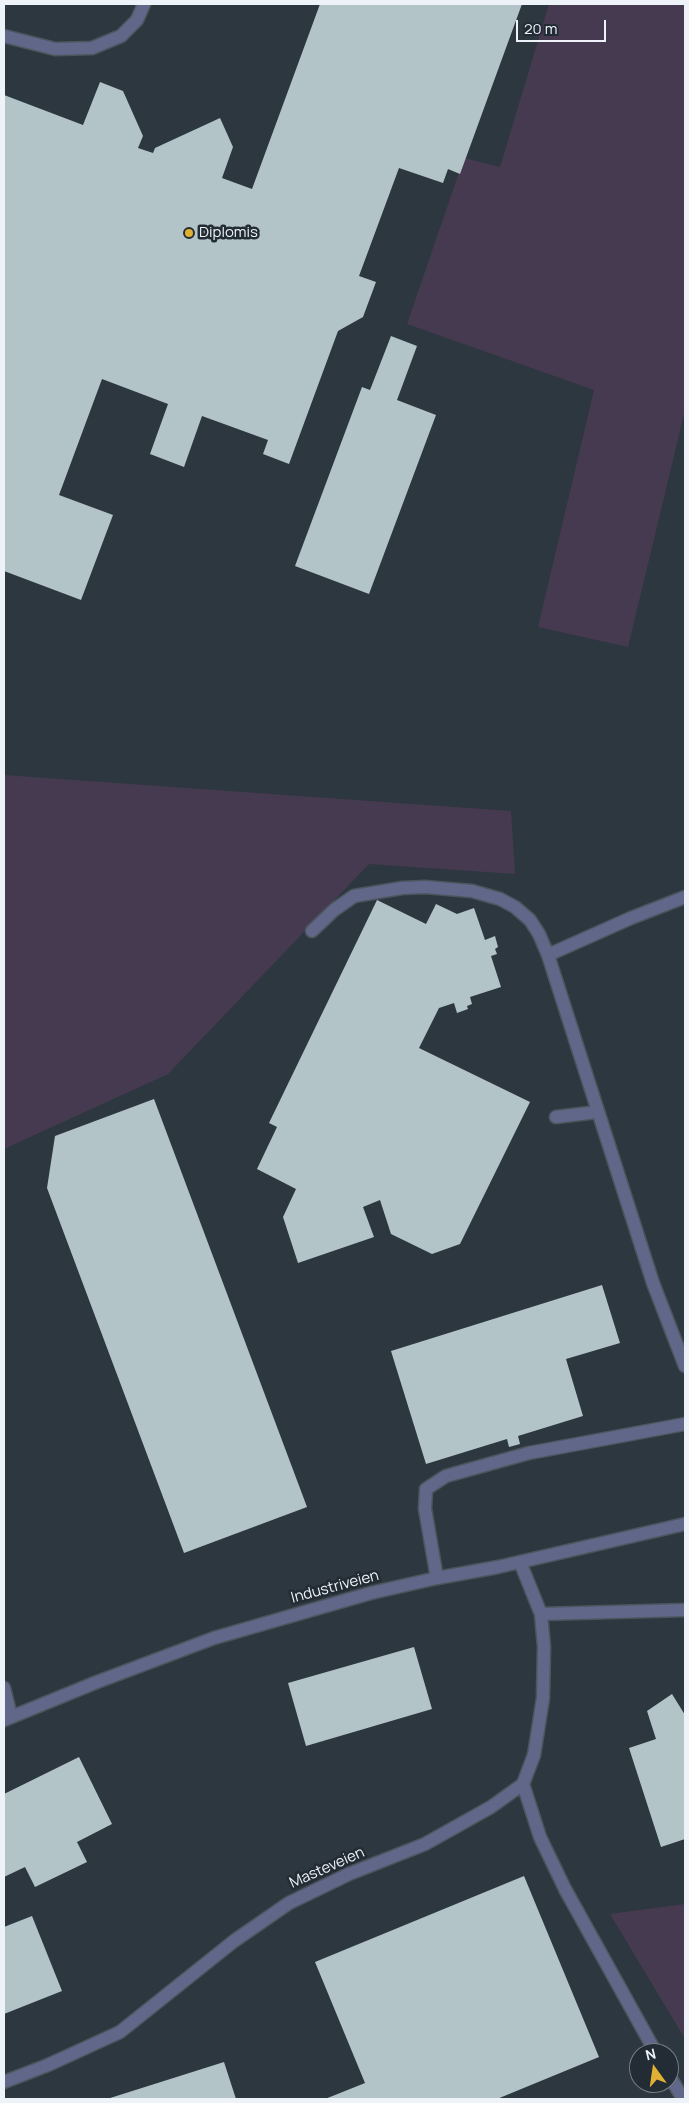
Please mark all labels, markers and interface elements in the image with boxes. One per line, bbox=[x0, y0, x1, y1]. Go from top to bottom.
scale bar bbox=[519, 10, 609, 42]
text: 20 m bbox=[524, 18, 557, 39]
place label: Diplomis bbox=[199, 224, 258, 242]
marker: Diplomis bbox=[183, 227, 195, 239]
street label: Industriveien bbox=[289, 1567, 381, 1607]
street label: Masteveien bbox=[287, 1844, 367, 1892]
north arrow bbox=[629, 2043, 679, 2093]
text: N bbox=[643, 2043, 658, 2064]

